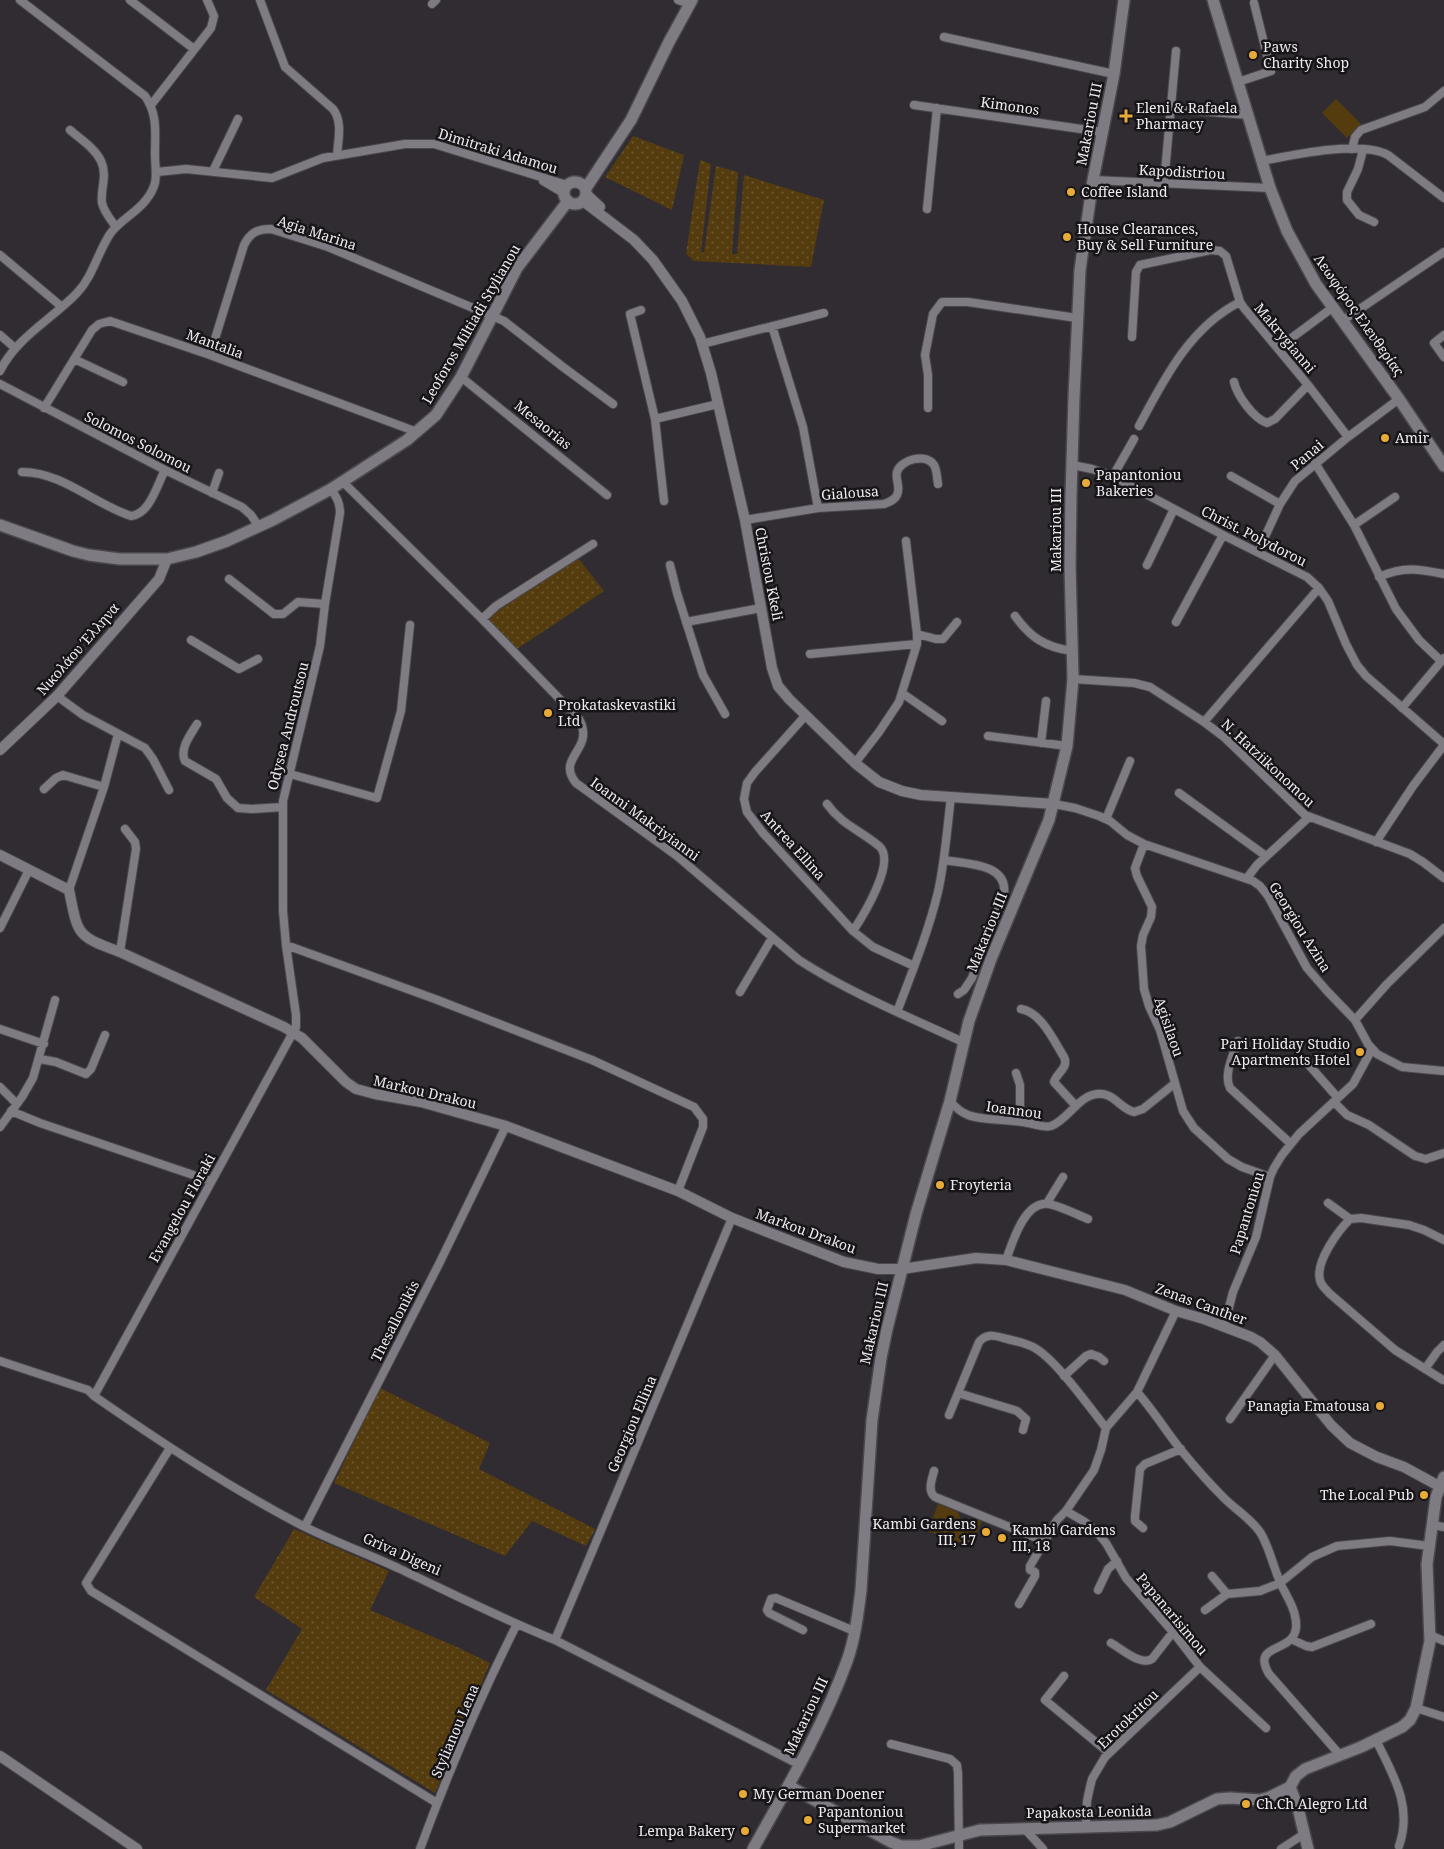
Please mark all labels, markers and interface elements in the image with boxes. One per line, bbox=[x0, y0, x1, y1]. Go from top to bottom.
place label: Paws Charity Shop bbox=[1263, 37, 1349, 72]
marker: Paws Charity Shop bbox=[1247, 49, 1259, 61]
street label: Makariou III bbox=[1071, 81, 1106, 167]
street label: Kimonos bbox=[980, 92, 1041, 119]
place label: Eleni & Rafaela Pharmacy bbox=[1136, 98, 1238, 133]
marker: Eleni & Rafaela Pharmacy bbox=[1120, 110, 1132, 122]
street label: Dimitraki Adamou bbox=[436, 123, 560, 178]
street label: Kapodistriou bbox=[1138, 160, 1226, 183]
place label: Coffee Island bbox=[1081, 182, 1168, 201]
marker: Coffee Island bbox=[1065, 186, 1077, 198]
street label: Agia Marina bbox=[275, 211, 359, 254]
place label: House Clearances, Buy & Sell Furniture bbox=[1077, 219, 1213, 254]
marker: House Clearances, Buy & Sell Furniture bbox=[1061, 231, 1073, 243]
street label: Leoforos Miltiadi Stylianou bbox=[417, 240, 524, 407]
street label: Λεωφόρος Ελευθερίας bbox=[1310, 250, 1409, 380]
street label: Makrygianni bbox=[1250, 299, 1321, 377]
street label: Mantalia bbox=[184, 324, 247, 363]
street label: Mesaorias bbox=[511, 396, 576, 453]
street label: Solomos Solomou bbox=[81, 406, 195, 477]
place label: Amir bbox=[1395, 428, 1430, 447]
marker: Amir bbox=[1379, 432, 1391, 444]
street label: Panai bbox=[1286, 435, 1328, 474]
place label: Papantoniou Bakeries bbox=[1096, 465, 1181, 500]
marker: Papantoniou Bakeries bbox=[1080, 477, 1092, 489]
street label: Gialousa bbox=[820, 481, 880, 504]
street label: Makariou III bbox=[1046, 488, 1065, 572]
street label: Christ. Polydorou bbox=[1198, 501, 1310, 570]
street label: Christou Kkeli bbox=[751, 526, 788, 623]
street label: Νικολάου Έλληνα bbox=[32, 598, 123, 699]
street label: Odysea Androutsou bbox=[262, 660, 313, 792]
place label: Prokataskevastiki Ltd bbox=[558, 695, 677, 730]
marker: Prokataskevastiki Ltd bbox=[542, 707, 554, 719]
street label: N. Hatziikonomou bbox=[1218, 714, 1319, 811]
street label: Ioanni Makriyianni bbox=[587, 773, 704, 865]
street label: Antrea Ellina bbox=[757, 806, 830, 884]
street label: Georgiou Azina bbox=[1265, 878, 1336, 976]
street label: Makariou III bbox=[962, 889, 1011, 974]
street label: Agisilaou bbox=[1150, 995, 1189, 1059]
place label: Pari Holiday Studio Apartments Hotel bbox=[1221, 1034, 1351, 1069]
marker: Pari Holiday Studio Apartments Hotel bbox=[1354, 1046, 1366, 1058]
street label: Markou Drakou bbox=[372, 1070, 479, 1113]
street label: Ioannou bbox=[985, 1096, 1043, 1123]
street label: Evangelou Floraki bbox=[144, 1150, 220, 1265]
street label: Papantoniou bbox=[1225, 1169, 1268, 1256]
place label: Froyteria bbox=[950, 1175, 1012, 1194]
marker: Froyteria bbox=[934, 1179, 946, 1191]
street label: Markou Drakou bbox=[753, 1204, 859, 1258]
street label: Thesallonikis bbox=[366, 1277, 423, 1364]
street label: Zenas Canther bbox=[1153, 1278, 1250, 1329]
street label: Makariou III bbox=[855, 1280, 892, 1366]
street label: Georgiou Ellina bbox=[603, 1372, 661, 1475]
place label: Panagia Ematousa bbox=[1247, 1396, 1370, 1415]
marker: Panagia Ematousa bbox=[1374, 1400, 1386, 1412]
place label: The Local Pub bbox=[1320, 1485, 1414, 1504]
marker: The Local Pub bbox=[1418, 1489, 1430, 1501]
place label: Kambi Gardens III, 17 bbox=[872, 1514, 976, 1549]
place label: Kambi Gardens III, 18 bbox=[1012, 1520, 1116, 1555]
marker: Kambi Gardens III, 17 bbox=[980, 1526, 992, 1538]
street label: Griva Digeni bbox=[360, 1528, 445, 1579]
marker: Kambi Gardens III, 18 bbox=[996, 1532, 1008, 1544]
street label: Papanarisimou bbox=[1132, 1569, 1212, 1659]
street label: Makariou III bbox=[779, 1674, 832, 1758]
street label: Stylianou Lena bbox=[426, 1681, 483, 1781]
street label: Erotokritou bbox=[1093, 1685, 1162, 1752]
place label: My German Doener bbox=[753, 1784, 885, 1803]
marker: My German Doener bbox=[737, 1788, 749, 1800]
place label: Ch.Ch Alegro Ltd bbox=[1256, 1794, 1368, 1813]
marker: Ch.Ch Alegro Ltd bbox=[1240, 1798, 1252, 1810]
street label: Papakosta Leonida bbox=[1026, 1801, 1152, 1822]
place label: Papantoniou Supermarket bbox=[818, 1802, 905, 1837]
marker: Papantoniou Supermarket bbox=[802, 1814, 814, 1826]
place label: Lempa Bakery bbox=[638, 1821, 735, 1840]
marker: Lempa Bakery bbox=[739, 1825, 751, 1837]

